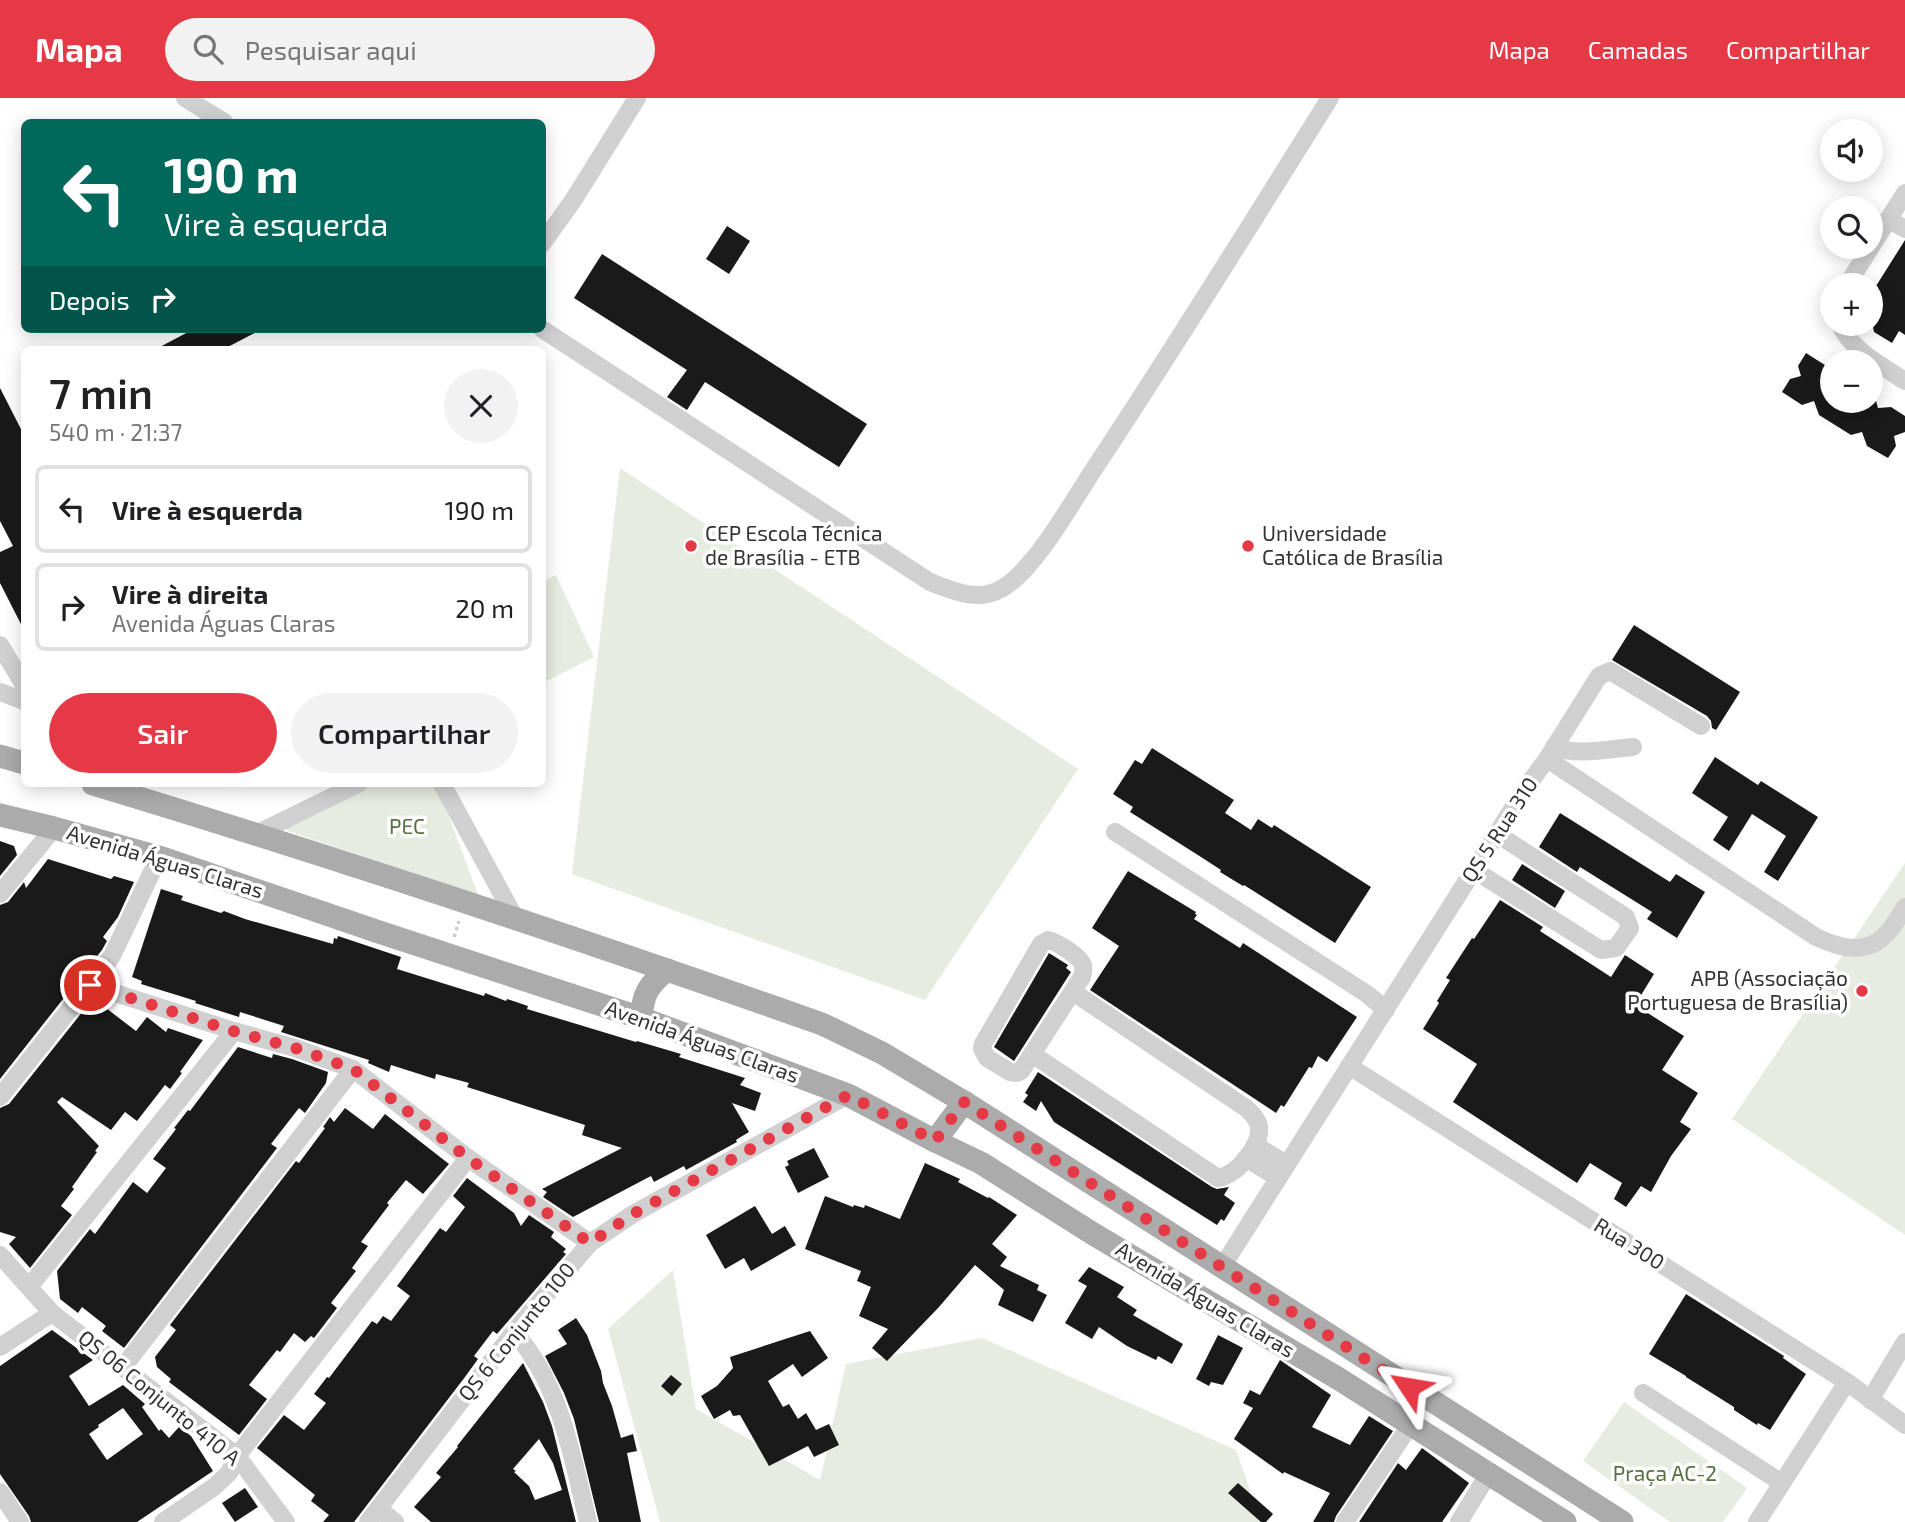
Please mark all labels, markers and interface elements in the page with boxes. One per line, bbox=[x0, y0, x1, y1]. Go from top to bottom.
search box bbox=[165, 18, 655, 81]
text: Mapa bbox=[35, 29, 123, 69]
icon: search bbox=[189, 30, 227, 68]
text: Pesquisar aqui bbox=[245, 34, 417, 65]
text: Mapa bbox=[1488, 35, 1550, 64]
text: Camadas bbox=[1588, 35, 1688, 64]
text: Compartilhar bbox=[1726, 35, 1870, 64]
map controls bbox=[1820, 119, 1883, 413]
button: sound bbox=[1820, 119, 1883, 182]
text: 190 m bbox=[164, 144, 299, 203]
icon: left bbox=[49, 147, 140, 238]
button: search bbox=[1820, 196, 1883, 259]
text: Vire à esquerda bbox=[164, 204, 388, 242]
button: + bbox=[1820, 273, 1883, 336]
icon: right bbox=[144, 280, 182, 318]
text: Depois bbox=[49, 284, 130, 315]
button: − bbox=[1820, 350, 1883, 413]
text: 7 min bbox=[49, 367, 153, 417]
button: close bbox=[444, 369, 518, 443]
text: 540 m · 21:37 bbox=[49, 418, 182, 446]
icon: left bbox=[53, 490, 91, 528]
text: Vire à esquerda bbox=[112, 494, 303, 525]
text: 190 m bbox=[445, 494, 514, 525]
place label: CEP Escola Técnica de Brasília - ETB bbox=[705, 520, 882, 569]
place label: Universidade Católica de Brasília bbox=[1262, 520, 1443, 569]
marker: CEP Escola Técnica de Brasília - ETB bbox=[683, 538, 699, 554]
marker: Universidade Católica de Brasília bbox=[1240, 538, 1256, 554]
text: Vire à direita bbox=[112, 578, 268, 609]
icon: right bbox=[53, 588, 91, 626]
text: 20 m bbox=[455, 592, 514, 623]
text: Avenida Águas Claras bbox=[112, 609, 336, 637]
button: Sair bbox=[49, 693, 277, 773]
button: Compartilhar bbox=[291, 693, 518, 773]
street label: QS 5 Rua 310 bbox=[1455, 772, 1543, 887]
park label: PEC bbox=[389, 813, 425, 838]
street label: Avenida Águas Claras bbox=[64, 819, 267, 902]
pin bbox=[60, 955, 120, 1015]
place label: APB (Associação Portuguesa de Brasília) bbox=[1627, 965, 1848, 1014]
icon: arrive bbox=[71, 966, 109, 1004]
marker: APB (Associação Portuguesa de Brasília) bbox=[1854, 983, 1870, 999]
street label: Avenida Águas Claras bbox=[602, 994, 803, 1087]
street label: Rua 300 bbox=[1590, 1211, 1670, 1274]
street label: Avenida Águas Claras bbox=[1112, 1235, 1300, 1362]
street label: QS 6 Conjunto 100 bbox=[452, 1257, 580, 1406]
street label: QS 06 Conjunto 410 A bbox=[73, 1324, 246, 1471]
position arrow bbox=[1372, 1350, 1446, 1424]
park label: Praça AC-2 bbox=[1613, 1460, 1717, 1487]

